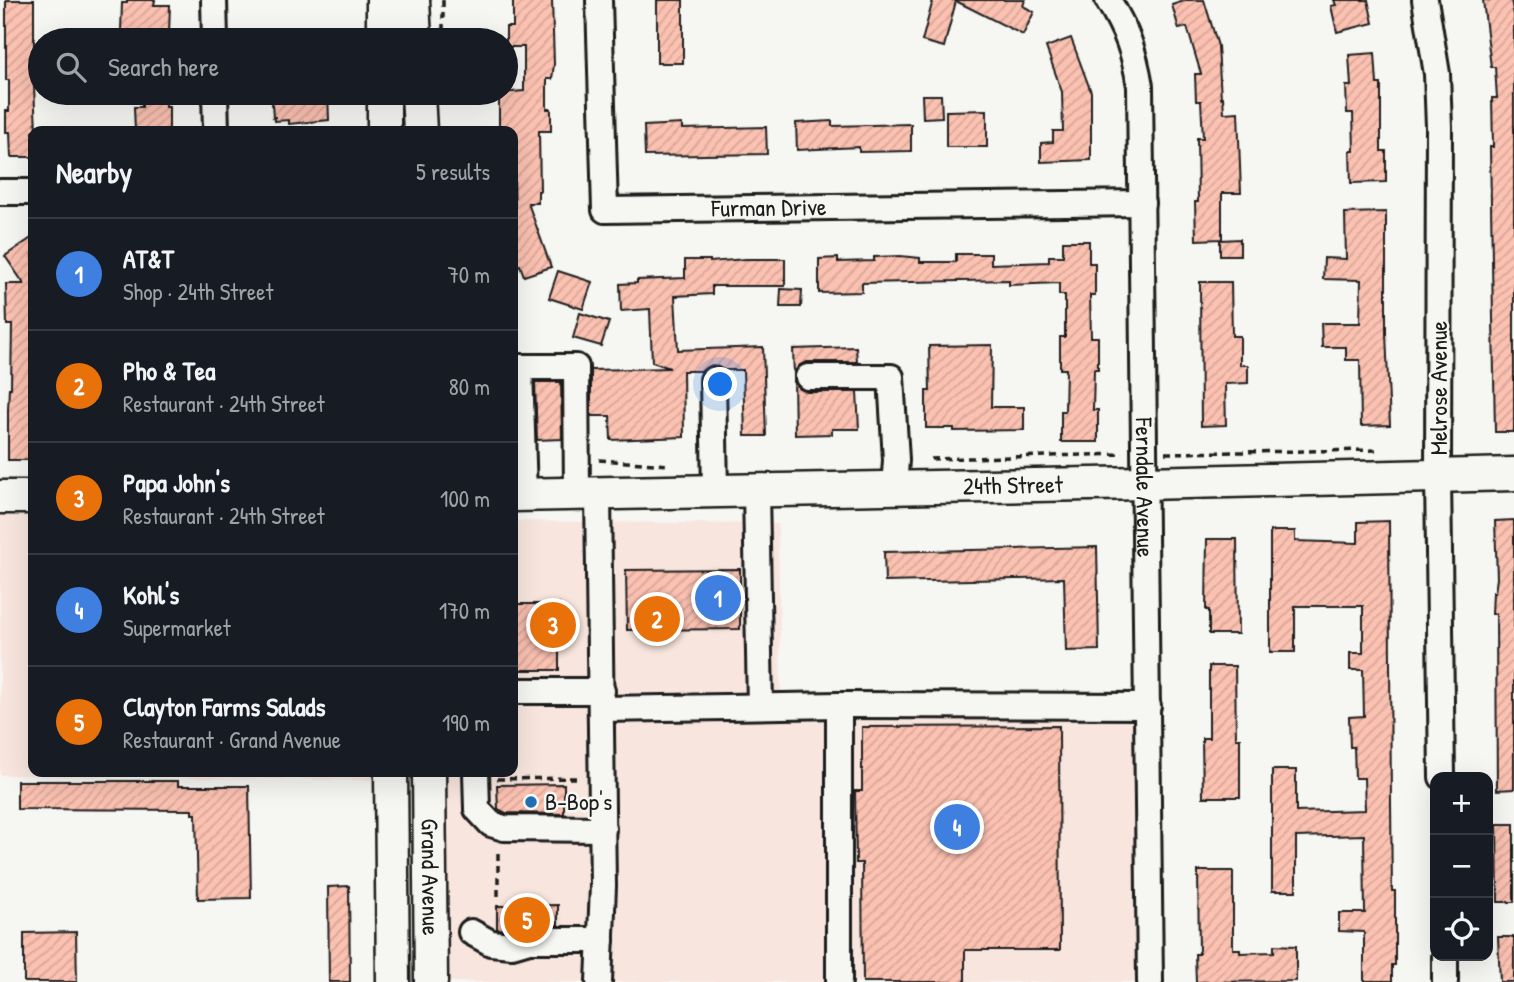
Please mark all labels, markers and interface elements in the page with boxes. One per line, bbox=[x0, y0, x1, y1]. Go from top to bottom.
search box bbox=[28, 28, 518, 105]
icon: search bbox=[52, 48, 90, 86]
text: Search here bbox=[108, 49, 219, 84]
text: Nearby bbox=[56, 152, 132, 192]
text: 5 results bbox=[416, 156, 490, 187]
street label: Furman Drive bbox=[710, 190, 827, 224]
text: AT&T bbox=[123, 241, 174, 276]
text: 1 bbox=[75, 259, 83, 290]
text: 70 m bbox=[447, 259, 490, 290]
text: Shop · 24th Street bbox=[123, 276, 273, 307]
street label: Melrose Avenue bbox=[1422, 320, 1454, 455]
text: Pho & Tea bbox=[123, 353, 215, 388]
your location bbox=[703, 367, 737, 401]
text: 2 bbox=[74, 371, 84, 402]
text: 80 m bbox=[449, 371, 490, 402]
text: Restaurant · 24th Street bbox=[123, 388, 325, 419]
street label: Ferndale Avenue bbox=[1129, 416, 1162, 558]
text: Papa John's bbox=[123, 465, 230, 500]
street label: 24th Street bbox=[963, 468, 1064, 501]
text: 3 bbox=[74, 483, 84, 514]
text: 100 m bbox=[440, 483, 490, 514]
text: Restaurant · 24th Street bbox=[123, 500, 325, 531]
pin: 1 bbox=[695, 572, 741, 624]
text: Kohl's bbox=[123, 577, 179, 612]
pin: 2 bbox=[634, 593, 680, 645]
text: 4 bbox=[75, 595, 83, 626]
text: 170 m bbox=[439, 595, 490, 626]
pin: 3 bbox=[530, 599, 576, 651]
text: Supermarket bbox=[123, 612, 231, 643]
text: Clayton Farms Salads bbox=[123, 689, 326, 724]
text: 5 bbox=[74, 707, 84, 738]
text: 190 m bbox=[442, 707, 490, 738]
text: Restaurant · Grand Avenue bbox=[123, 724, 341, 755]
map controls bbox=[1430, 772, 1493, 961]
button: + bbox=[1430, 772, 1493, 835]
place label: B-Bop's bbox=[545, 785, 612, 817]
marker: B-Bop's bbox=[523, 794, 539, 810]
pin: 4 bbox=[934, 801, 980, 853]
street label: Grand Avenue bbox=[414, 818, 448, 936]
button: − bbox=[1430, 835, 1493, 898]
pin: 5 bbox=[504, 894, 550, 946]
button: locate bbox=[1430, 898, 1493, 961]

